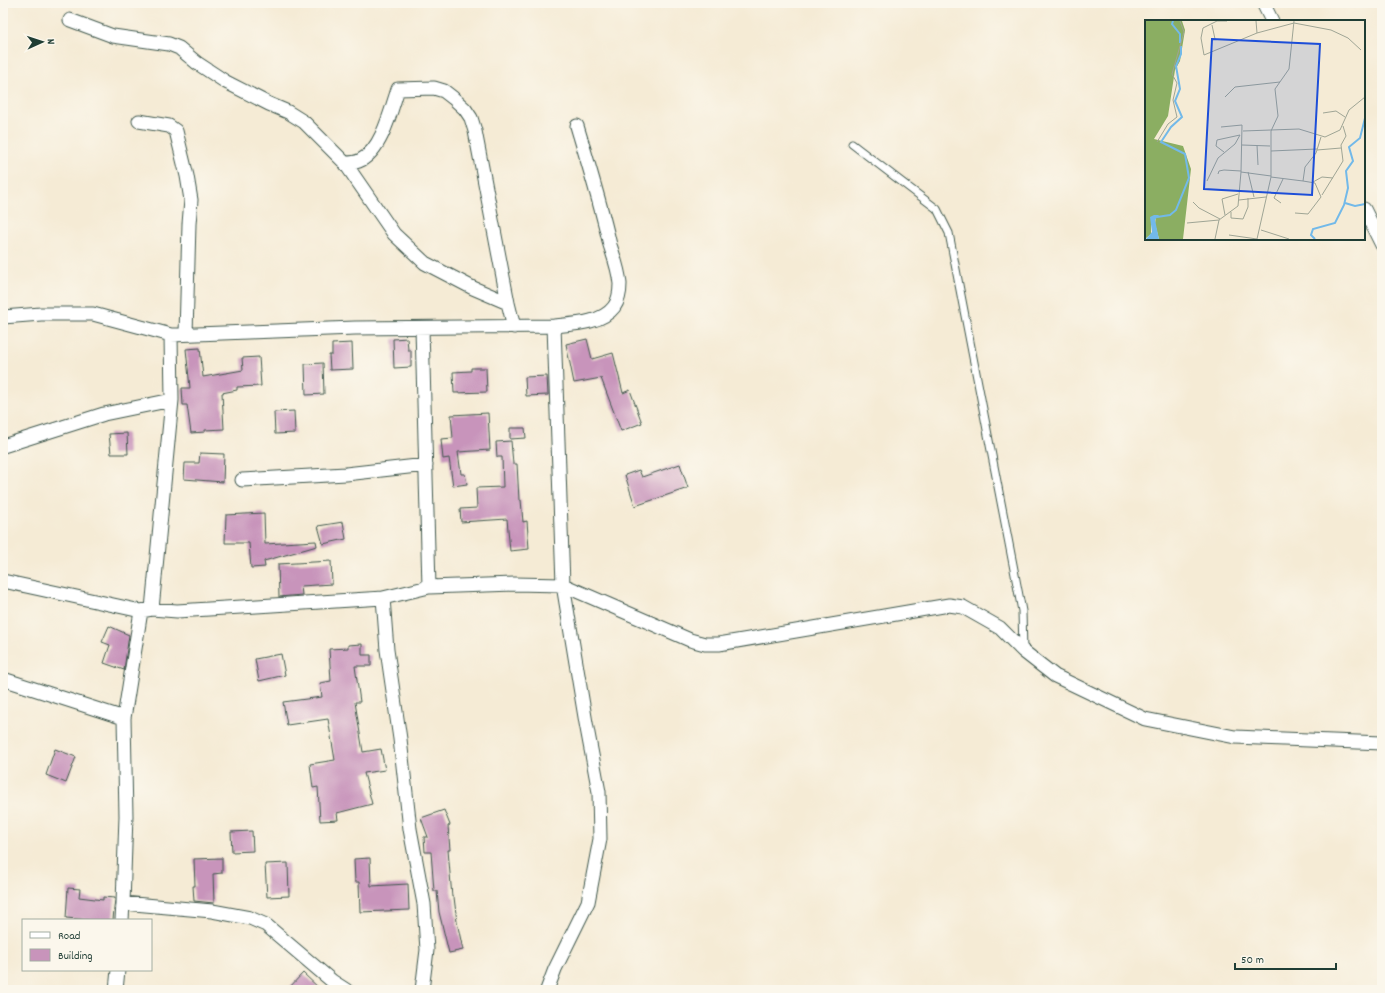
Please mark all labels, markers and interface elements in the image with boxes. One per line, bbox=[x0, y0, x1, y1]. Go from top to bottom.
inset map bbox=[1145, 20, 1365, 240]
north arrow bbox=[22, 22, 62, 62]
text: N bbox=[42, 38, 58, 45]
legend bbox=[22, 919, 152, 971]
text: Road bbox=[58, 928, 80, 945]
scale bar bbox=[1235, 945, 1336, 971]
text: Building bbox=[58, 948, 93, 965]
text: 50 m bbox=[1241, 952, 1264, 969]

